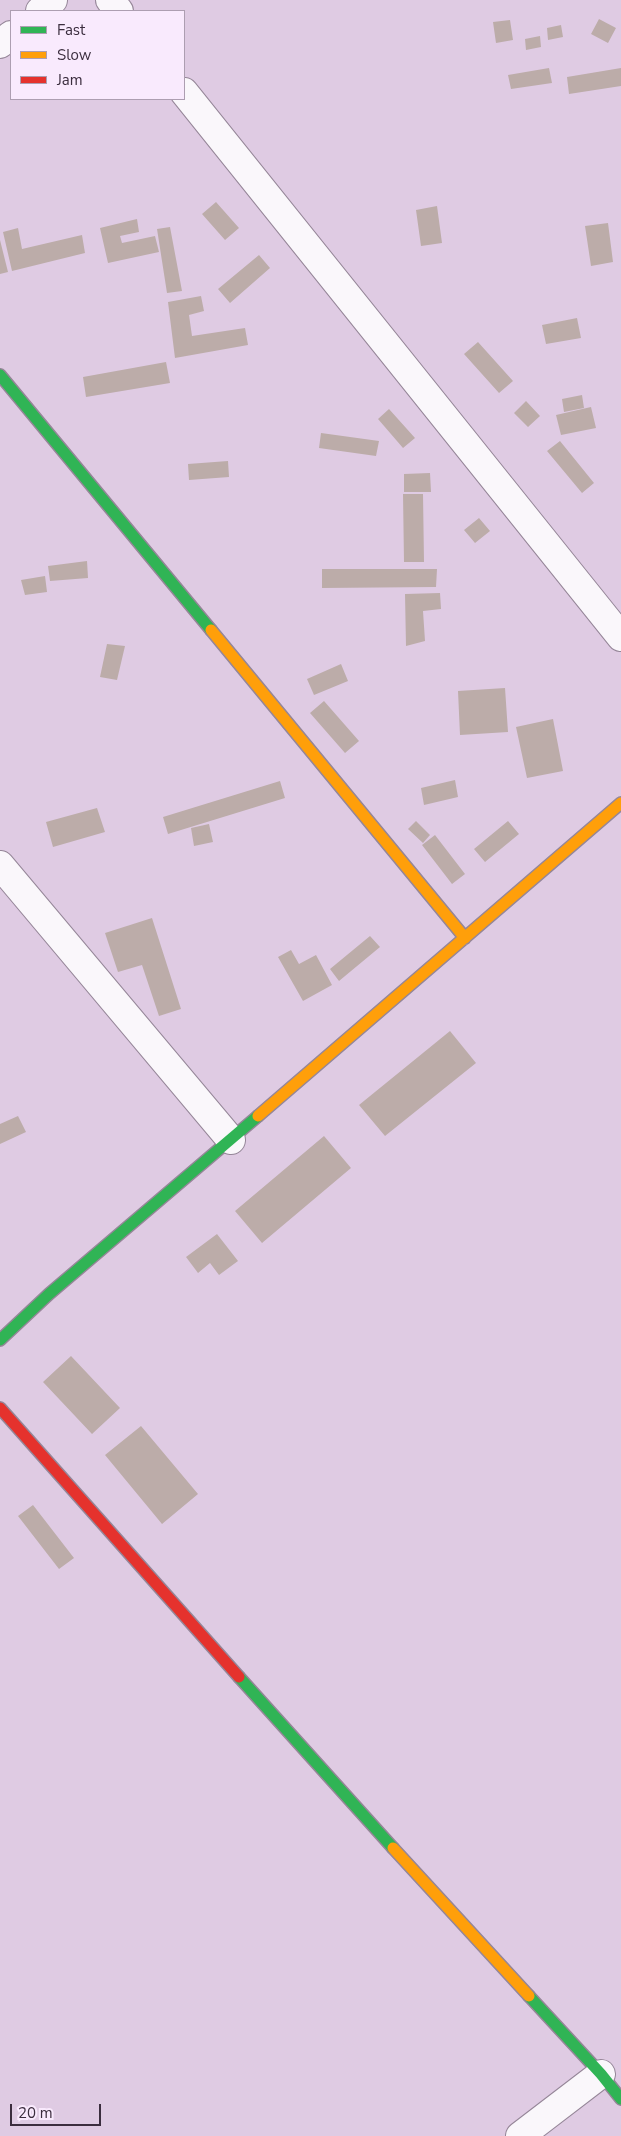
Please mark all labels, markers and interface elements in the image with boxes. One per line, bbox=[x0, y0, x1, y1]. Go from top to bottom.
legend bbox=[10, 10, 185, 100]
text: Fast bbox=[57, 20, 85, 40]
text: Slow bbox=[57, 45, 91, 65]
text: Jam bbox=[57, 70, 83, 90]
scale bar bbox=[12, 2094, 104, 2126]
text: 20 m bbox=[18, 2103, 53, 2123]

